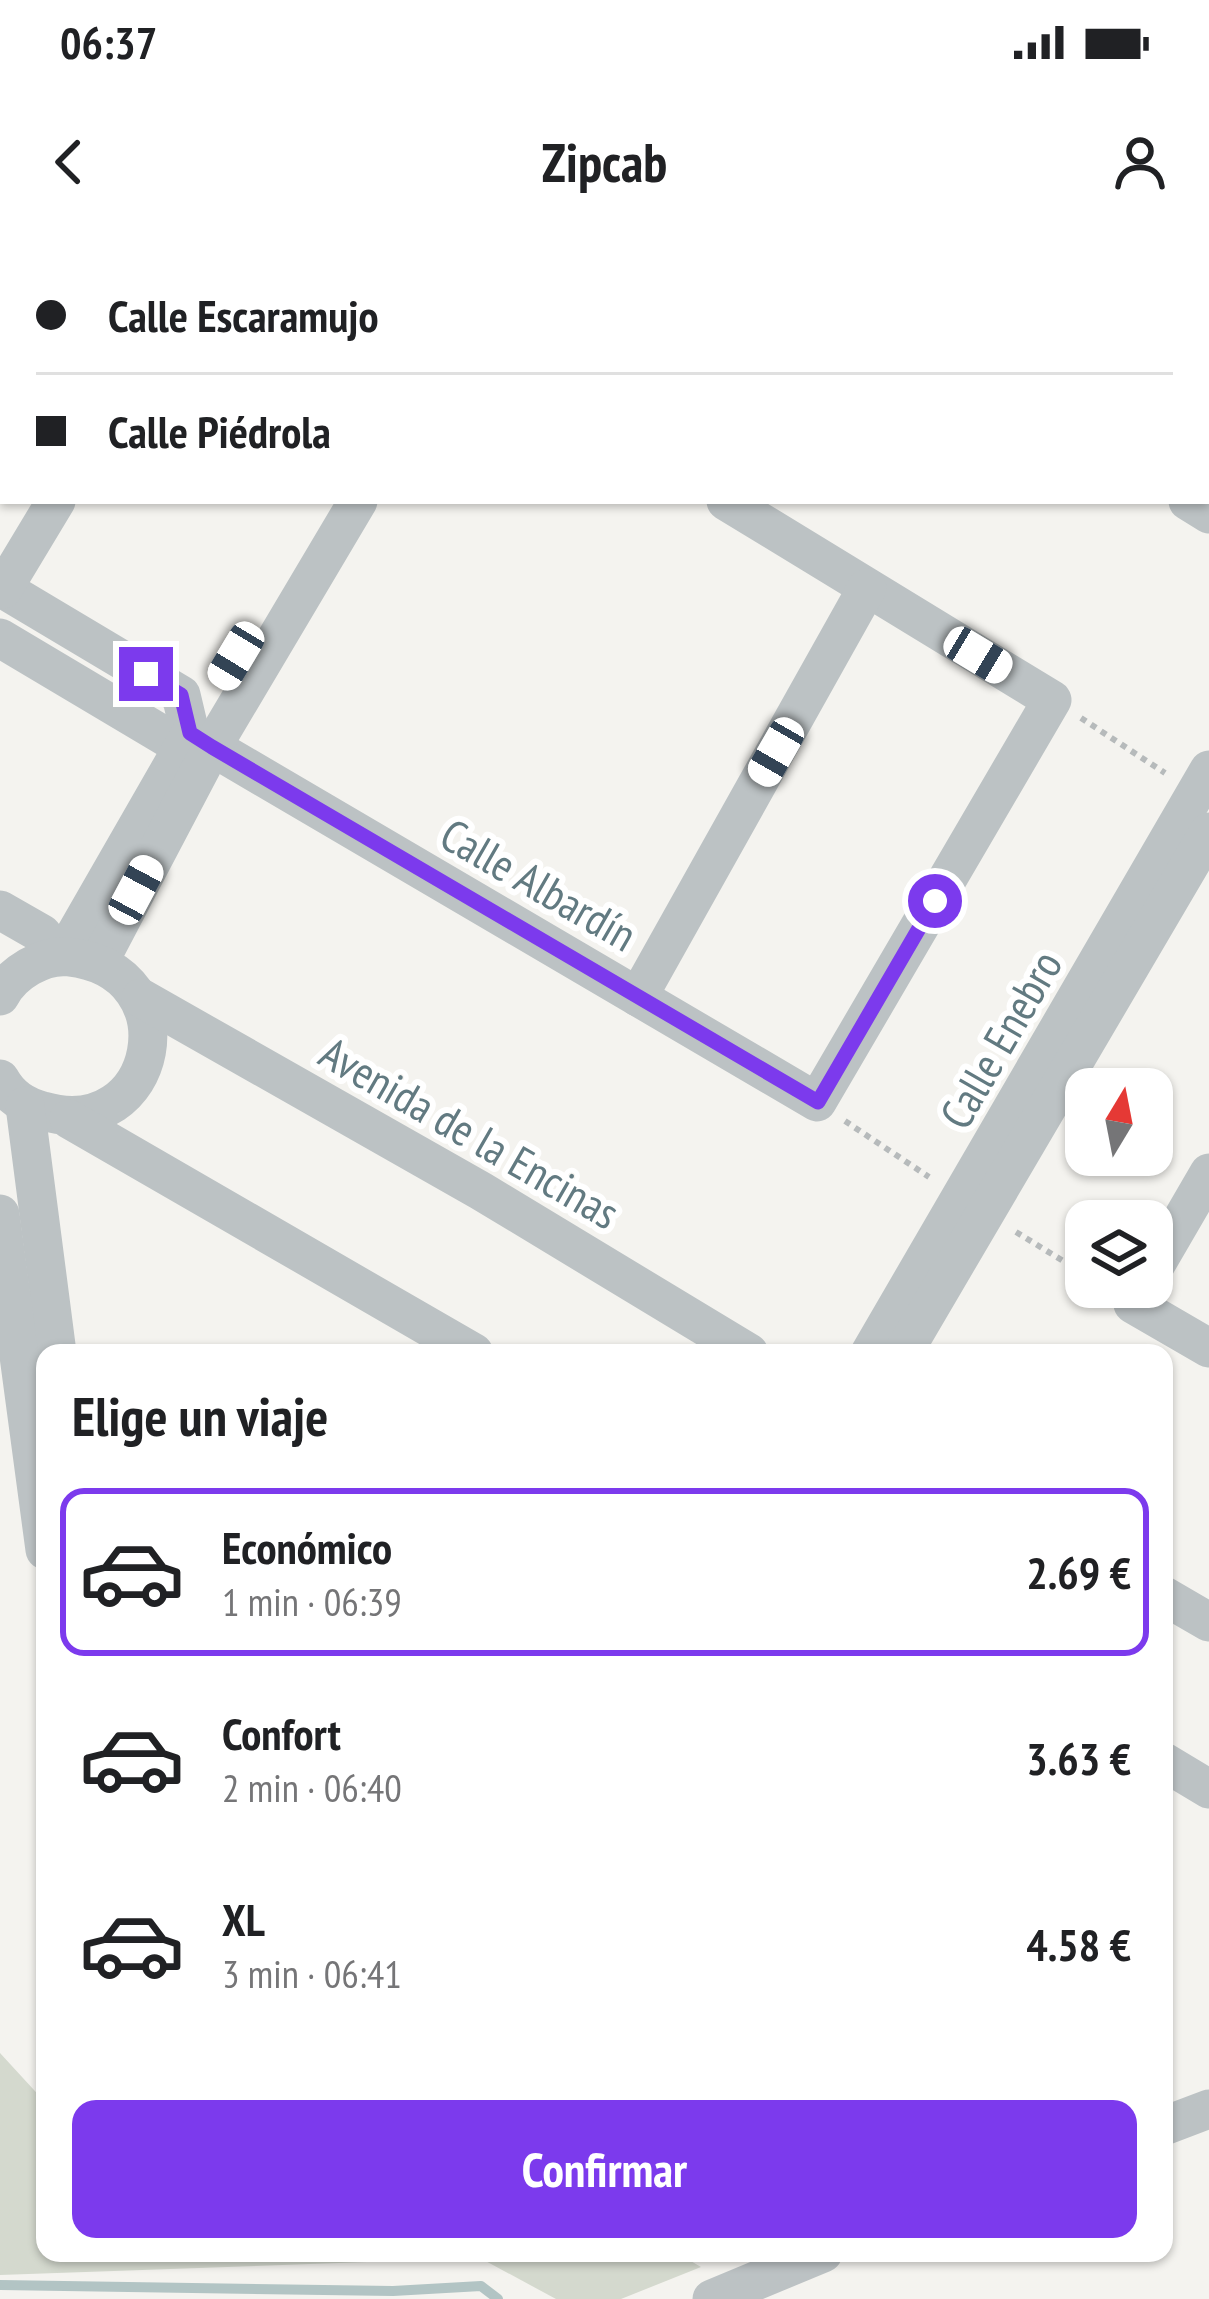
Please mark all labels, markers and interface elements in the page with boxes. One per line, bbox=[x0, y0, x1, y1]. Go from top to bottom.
text: 06:37 bbox=[60, 13, 157, 71]
text: Zipcab bbox=[542, 127, 667, 197]
icon: back bbox=[36, 129, 102, 195]
icon: person bbox=[1107, 129, 1173, 195]
text: Calle Escaramujo bbox=[108, 286, 378, 344]
text: Calle Piédrola bbox=[108, 402, 331, 460]
car bbox=[202, 616, 270, 696]
car bbox=[938, 621, 1018, 689]
route end bbox=[119, 647, 173, 701]
car bbox=[742, 712, 810, 792]
street label: Calle Albardín bbox=[431, 805, 647, 963]
car bbox=[103, 850, 169, 930]
route start bbox=[908, 874, 962, 928]
street label: Calle Enebro bbox=[926, 940, 1074, 1138]
street label: Avenida de la Encinas bbox=[310, 1023, 630, 1241]
north arrow bbox=[1065, 1068, 1173, 1176]
map controls bbox=[1065, 1068, 1173, 1308]
button: layers bbox=[1065, 1200, 1173, 1308]
text: Elige un viaje bbox=[72, 1381, 328, 1451]
icon: car bbox=[78, 1518, 186, 1626]
text: Económico bbox=[222, 1518, 392, 1576]
text: 2.69 € bbox=[1026, 1543, 1131, 1601]
text: 1 min · 06:39 bbox=[222, 1576, 402, 1627]
icon: car bbox=[78, 1704, 186, 1812]
text: Confort bbox=[222, 1704, 341, 1762]
text: 3.63 € bbox=[1026, 1729, 1131, 1787]
text: 2 min · 06:40 bbox=[222, 1762, 402, 1813]
icon: car bbox=[78, 1890, 186, 1998]
text: XL bbox=[222, 1890, 265, 1948]
text: 4.58 € bbox=[1026, 1915, 1131, 1973]
text: 3 min · 06:41 bbox=[222, 1948, 402, 1999]
button: Confirmar bbox=[72, 2100, 1137, 2238]

